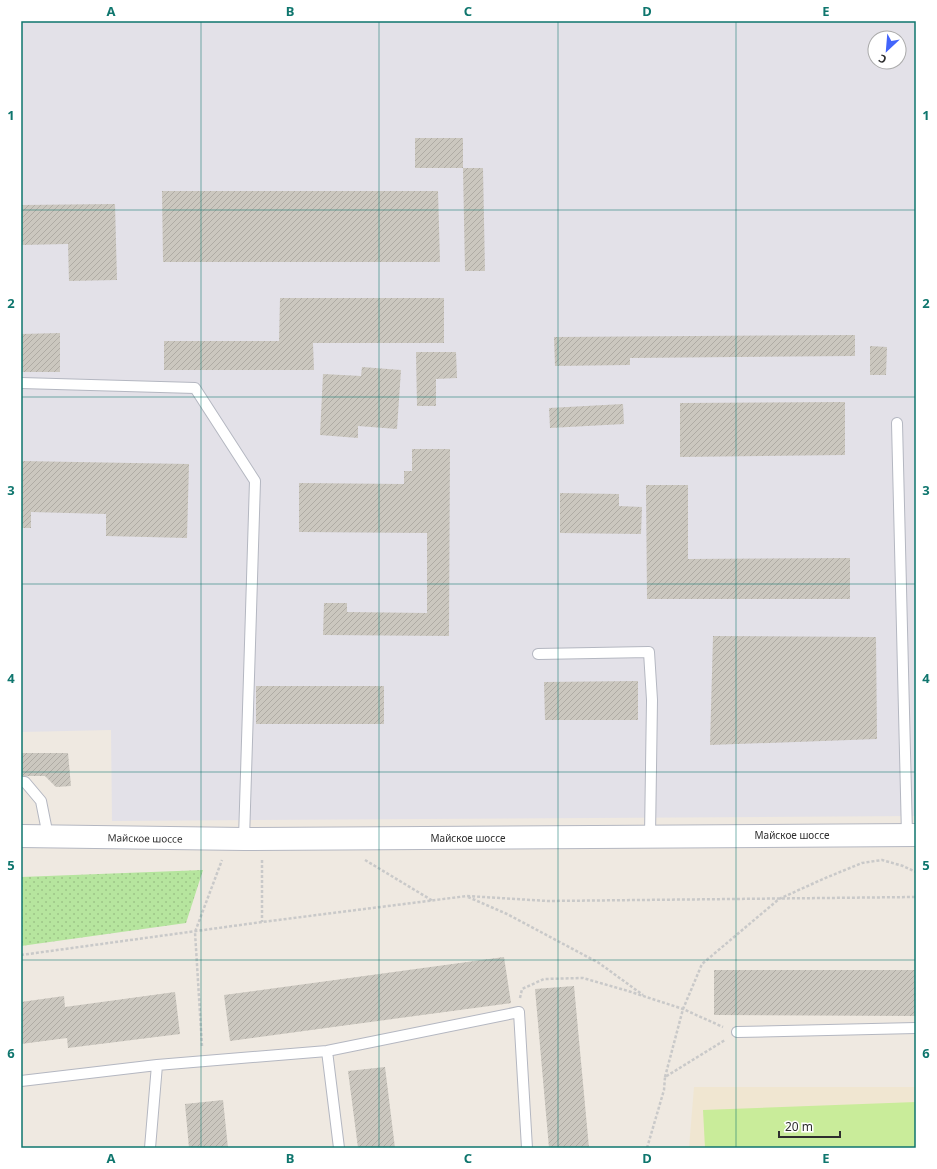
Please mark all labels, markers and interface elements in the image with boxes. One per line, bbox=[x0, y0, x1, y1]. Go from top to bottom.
text: A bbox=[107, 2, 116, 20]
text: B bbox=[286, 2, 294, 20]
text: C bbox=[464, 2, 472, 20]
text: D bbox=[642, 2, 652, 20]
text: E bbox=[822, 2, 830, 20]
north arrow bbox=[867, 30, 907, 70]
text: С bbox=[876, 51, 889, 68]
text: 1 bbox=[7, 106, 15, 124]
text: 1 bbox=[922, 106, 930, 124]
text: 2 bbox=[7, 294, 15, 312]
text: 2 bbox=[922, 294, 930, 312]
text: 3 bbox=[7, 481, 15, 499]
text: 3 bbox=[922, 481, 930, 499]
text: 4 bbox=[7, 669, 15, 687]
text: 4 bbox=[922, 669, 930, 687]
street label: Майское шоссе bbox=[755, 828, 830, 842]
street label: Майское шоссе bbox=[107, 830, 183, 846]
street label: Майское шоссе bbox=[431, 831, 506, 845]
text: 5 bbox=[7, 856, 15, 874]
text: 5 bbox=[922, 856, 930, 874]
text: 6 bbox=[7, 1044, 15, 1062]
text: 6 bbox=[922, 1044, 930, 1062]
scale bar bbox=[779, 1113, 840, 1139]
text: 20 m bbox=[785, 1118, 813, 1135]
text: A bbox=[107, 1149, 116, 1167]
text: B bbox=[286, 1149, 294, 1167]
text: C bbox=[464, 1149, 472, 1167]
text: D bbox=[642, 1149, 652, 1167]
text: E bbox=[822, 1149, 830, 1167]

